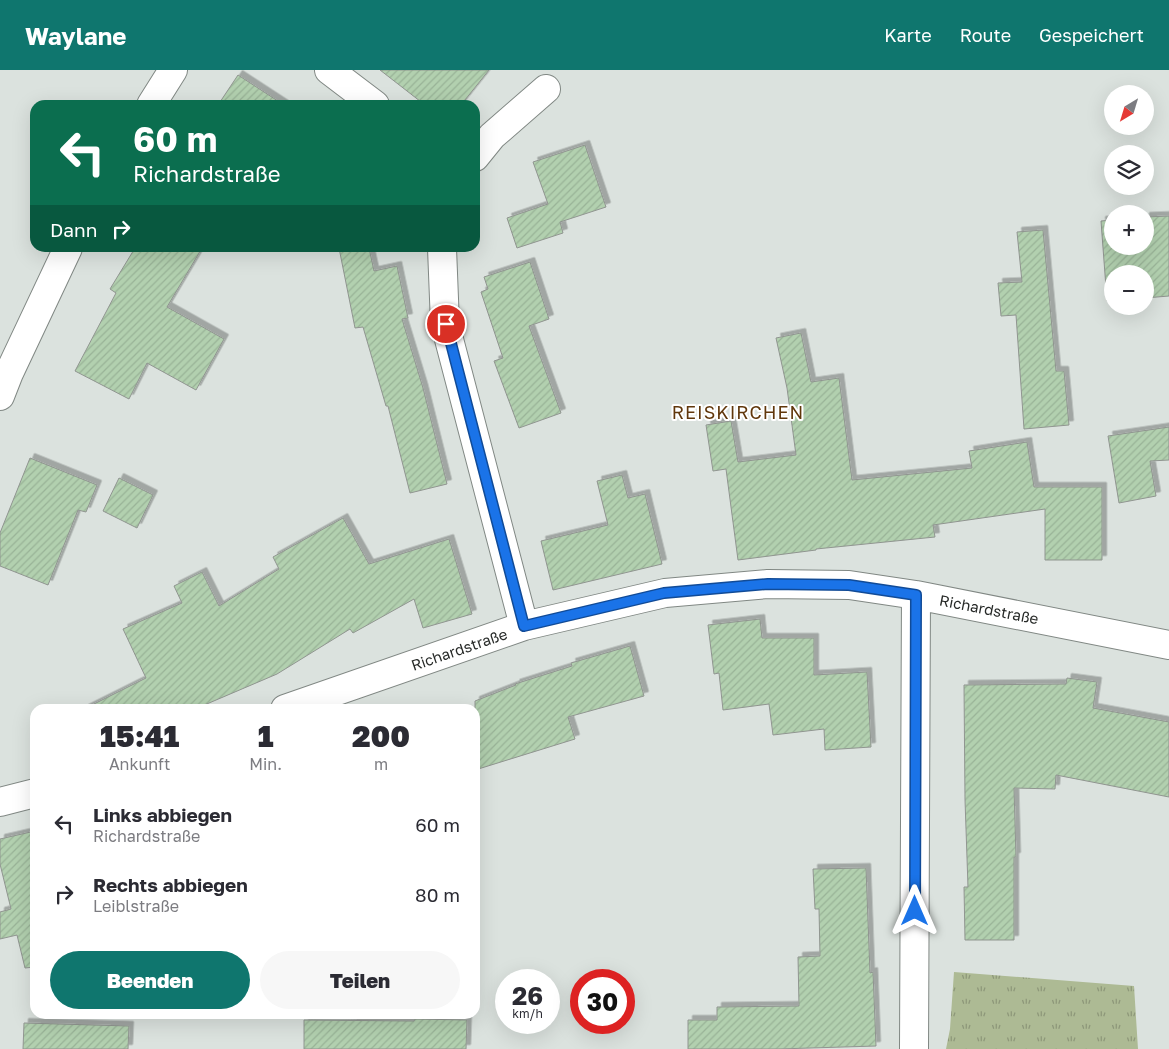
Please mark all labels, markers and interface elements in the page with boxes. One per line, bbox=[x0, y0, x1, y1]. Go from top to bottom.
text: Waylane bbox=[25, 21, 126, 50]
text: Karte bbox=[884, 24, 932, 46]
text: Route bbox=[960, 24, 1011, 46]
text: Gespeichert bbox=[1039, 24, 1144, 46]
north arrow bbox=[1104, 85, 1154, 135]
map controls bbox=[1104, 85, 1154, 315]
text: 60 m bbox=[133, 118, 217, 160]
icon: left bbox=[50, 120, 115, 185]
button: layers bbox=[1104, 145, 1154, 195]
text: Richardstraße bbox=[133, 160, 280, 187]
button: + bbox=[1104, 205, 1154, 255]
icon: right bbox=[107, 215, 135, 243]
text: Dann bbox=[50, 218, 97, 241]
button: − bbox=[1104, 265, 1154, 315]
pin bbox=[425, 303, 467, 345]
icon: arrive bbox=[432, 310, 460, 338]
district label: REISKIRCHEN bbox=[672, 401, 804, 423]
street label: Richardstraße bbox=[938, 591, 1040, 627]
street label: Richardstraße bbox=[409, 624, 510, 674]
text: 15:41 bbox=[100, 718, 179, 754]
text: 1 bbox=[258, 718, 274, 754]
text: 200 bbox=[352, 718, 410, 754]
text: Ankunft bbox=[109, 754, 170, 774]
text: Min. bbox=[249, 754, 282, 774]
text: m bbox=[374, 754, 388, 774]
text: Links abbiegen bbox=[93, 803, 232, 826]
icon: left bbox=[50, 810, 78, 838]
text: 60 m bbox=[415, 813, 460, 836]
text: Richardstraße bbox=[93, 826, 200, 846]
text: Rechts abbiegen bbox=[93, 873, 248, 896]
icon: right bbox=[50, 880, 78, 908]
text: 80 m bbox=[415, 883, 460, 906]
position arrow bbox=[888, 884, 940, 936]
text: Leiblstraße bbox=[93, 896, 179, 916]
button: Beenden bbox=[50, 951, 250, 1009]
button: Teilen bbox=[260, 951, 460, 1009]
speed limit sign: 30 bbox=[570, 969, 635, 1034]
text: 26 bbox=[512, 980, 543, 1011]
text: km/h bbox=[512, 1006, 543, 1021]

